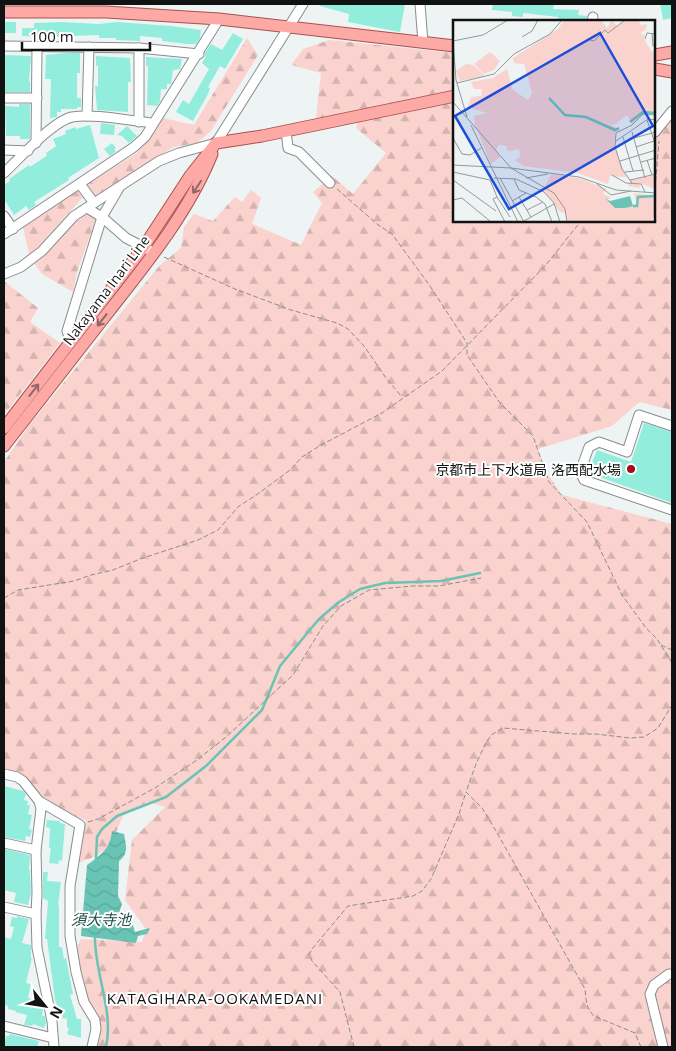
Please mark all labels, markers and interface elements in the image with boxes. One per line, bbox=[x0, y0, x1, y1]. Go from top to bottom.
scale bar bbox=[22, 20, 150, 52]
inset map bbox=[453, 20, 656, 222]
text: 100 m bbox=[30, 26, 74, 46]
one-way arrow bbox=[192, 180, 202, 194]
street label: Nakayama Inari Line bbox=[58, 231, 154, 349]
one-way arrow bbox=[97, 313, 108, 326]
one-way arrow bbox=[29, 383, 39, 397]
place label: 京都市上下水道局 洛西配水場 bbox=[435, 460, 621, 479]
marker: 京都市上下水道局 洛西配水場 bbox=[625, 463, 637, 475]
water label: 須大寺池 bbox=[71, 909, 133, 929]
north arrow bbox=[20, 981, 70, 1031]
district label: KATAGIHARA-OOKAMEDANI bbox=[107, 988, 323, 1008]
text: N bbox=[46, 1003, 68, 1022]

